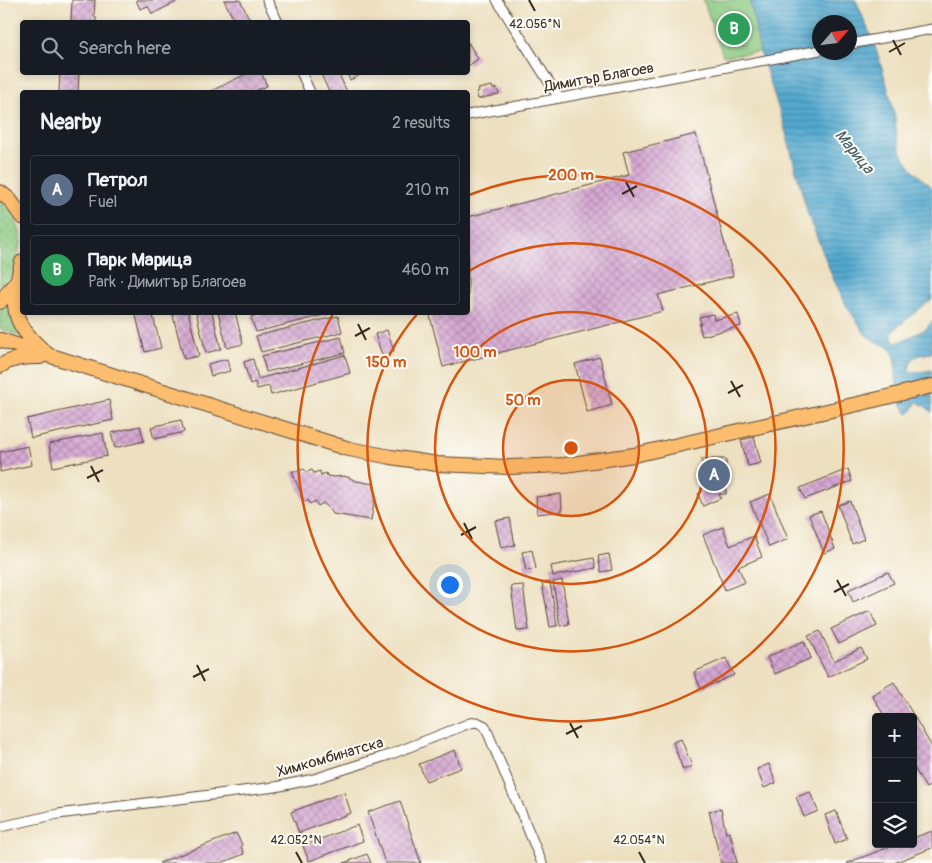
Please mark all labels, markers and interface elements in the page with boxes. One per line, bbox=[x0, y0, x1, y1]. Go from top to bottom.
pin: B bbox=[718, 10, 750, 48]
north arrow bbox=[812, 15, 857, 60]
text: 42.056°N bbox=[509, 17, 561, 32]
search box bbox=[20, 20, 470, 75]
icon: search bbox=[38, 34, 66, 62]
text: Search here bbox=[78, 36, 171, 60]
street label: Димитър Благоев bbox=[542, 58, 655, 97]
text: Nearby bbox=[40, 109, 101, 136]
text: 2 results bbox=[392, 113, 450, 133]
water label: Марица bbox=[830, 125, 879, 179]
text: 200 m bbox=[548, 166, 594, 185]
text: Петрол bbox=[88, 168, 147, 192]
text: A bbox=[52, 180, 62, 200]
text: 210 m bbox=[405, 180, 449, 200]
text: Fuel bbox=[88, 192, 117, 212]
text: Парк Марица bbox=[88, 248, 192, 272]
text: B bbox=[52, 260, 62, 280]
text: 460 m bbox=[402, 260, 449, 280]
text: Park · Димитър Благоев bbox=[88, 272, 247, 292]
text: 100 m bbox=[454, 343, 496, 362]
text: 150 m bbox=[366, 353, 406, 372]
text: 50 m bbox=[506, 391, 540, 410]
centre of rings bbox=[562, 439, 580, 457]
pin: A bbox=[698, 456, 730, 494]
your location bbox=[437, 572, 463, 598]
map controls bbox=[872, 713, 917, 848]
button: + bbox=[872, 713, 917, 758]
street label: Химкомбинатска bbox=[275, 733, 386, 782]
button: − bbox=[872, 758, 917, 803]
button: layers bbox=[872, 803, 917, 848]
text: 42.052°N bbox=[270, 833, 322, 848]
text: 42.054°N bbox=[613, 833, 665, 848]

